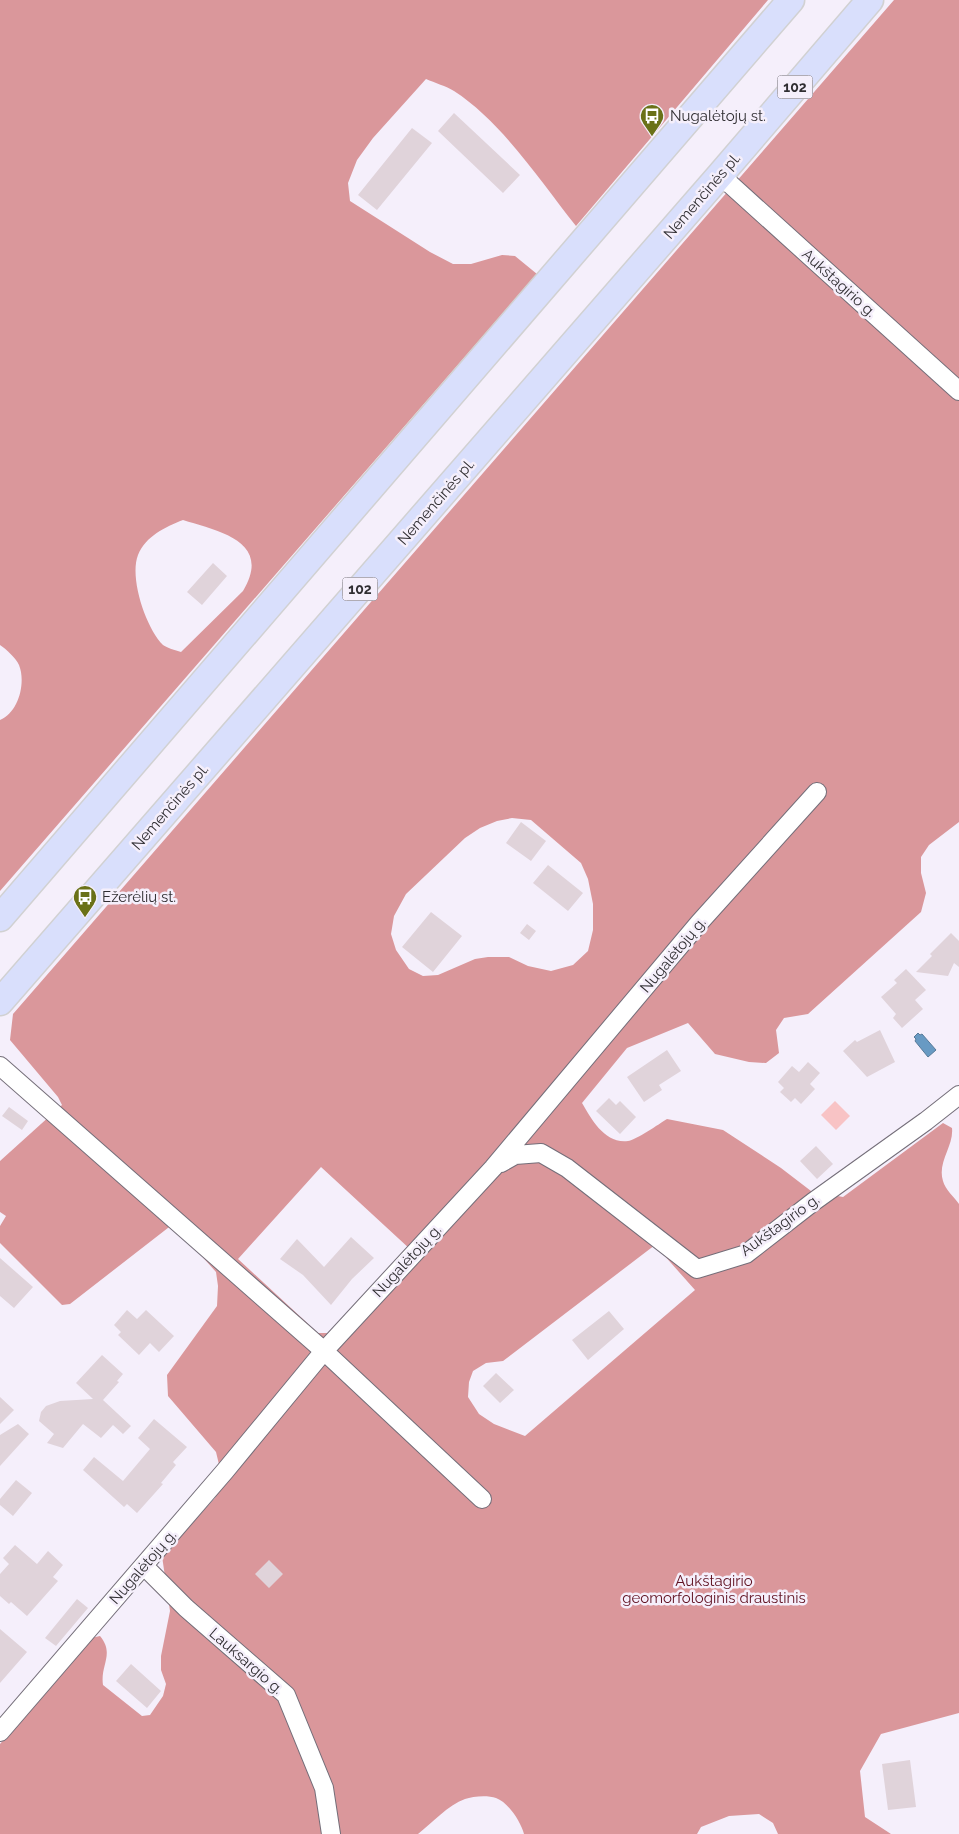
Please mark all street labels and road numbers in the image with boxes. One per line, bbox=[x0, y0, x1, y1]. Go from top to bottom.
road number: 102 bbox=[778, 75, 812, 98]
street label: Nemenčinės pl. bbox=[660, 149, 744, 243]
street label: Aukštagirio g. bbox=[798, 245, 880, 321]
street label: Nemenčinės pl. bbox=[394, 455, 478, 549]
road number: 102 bbox=[342, 578, 378, 600]
street label: Nemenčinės pl. bbox=[128, 760, 212, 854]
street label: Nugalėtojų g. bbox=[636, 914, 710, 996]
street label: Aukštagirio g. bbox=[737, 1190, 823, 1260]
street label: Nugalėtojų g. bbox=[369, 1221, 445, 1301]
street label: Nugalėtojų g. bbox=[106, 1526, 180, 1608]
street label: Lauksargio g. bbox=[206, 1624, 286, 1698]

